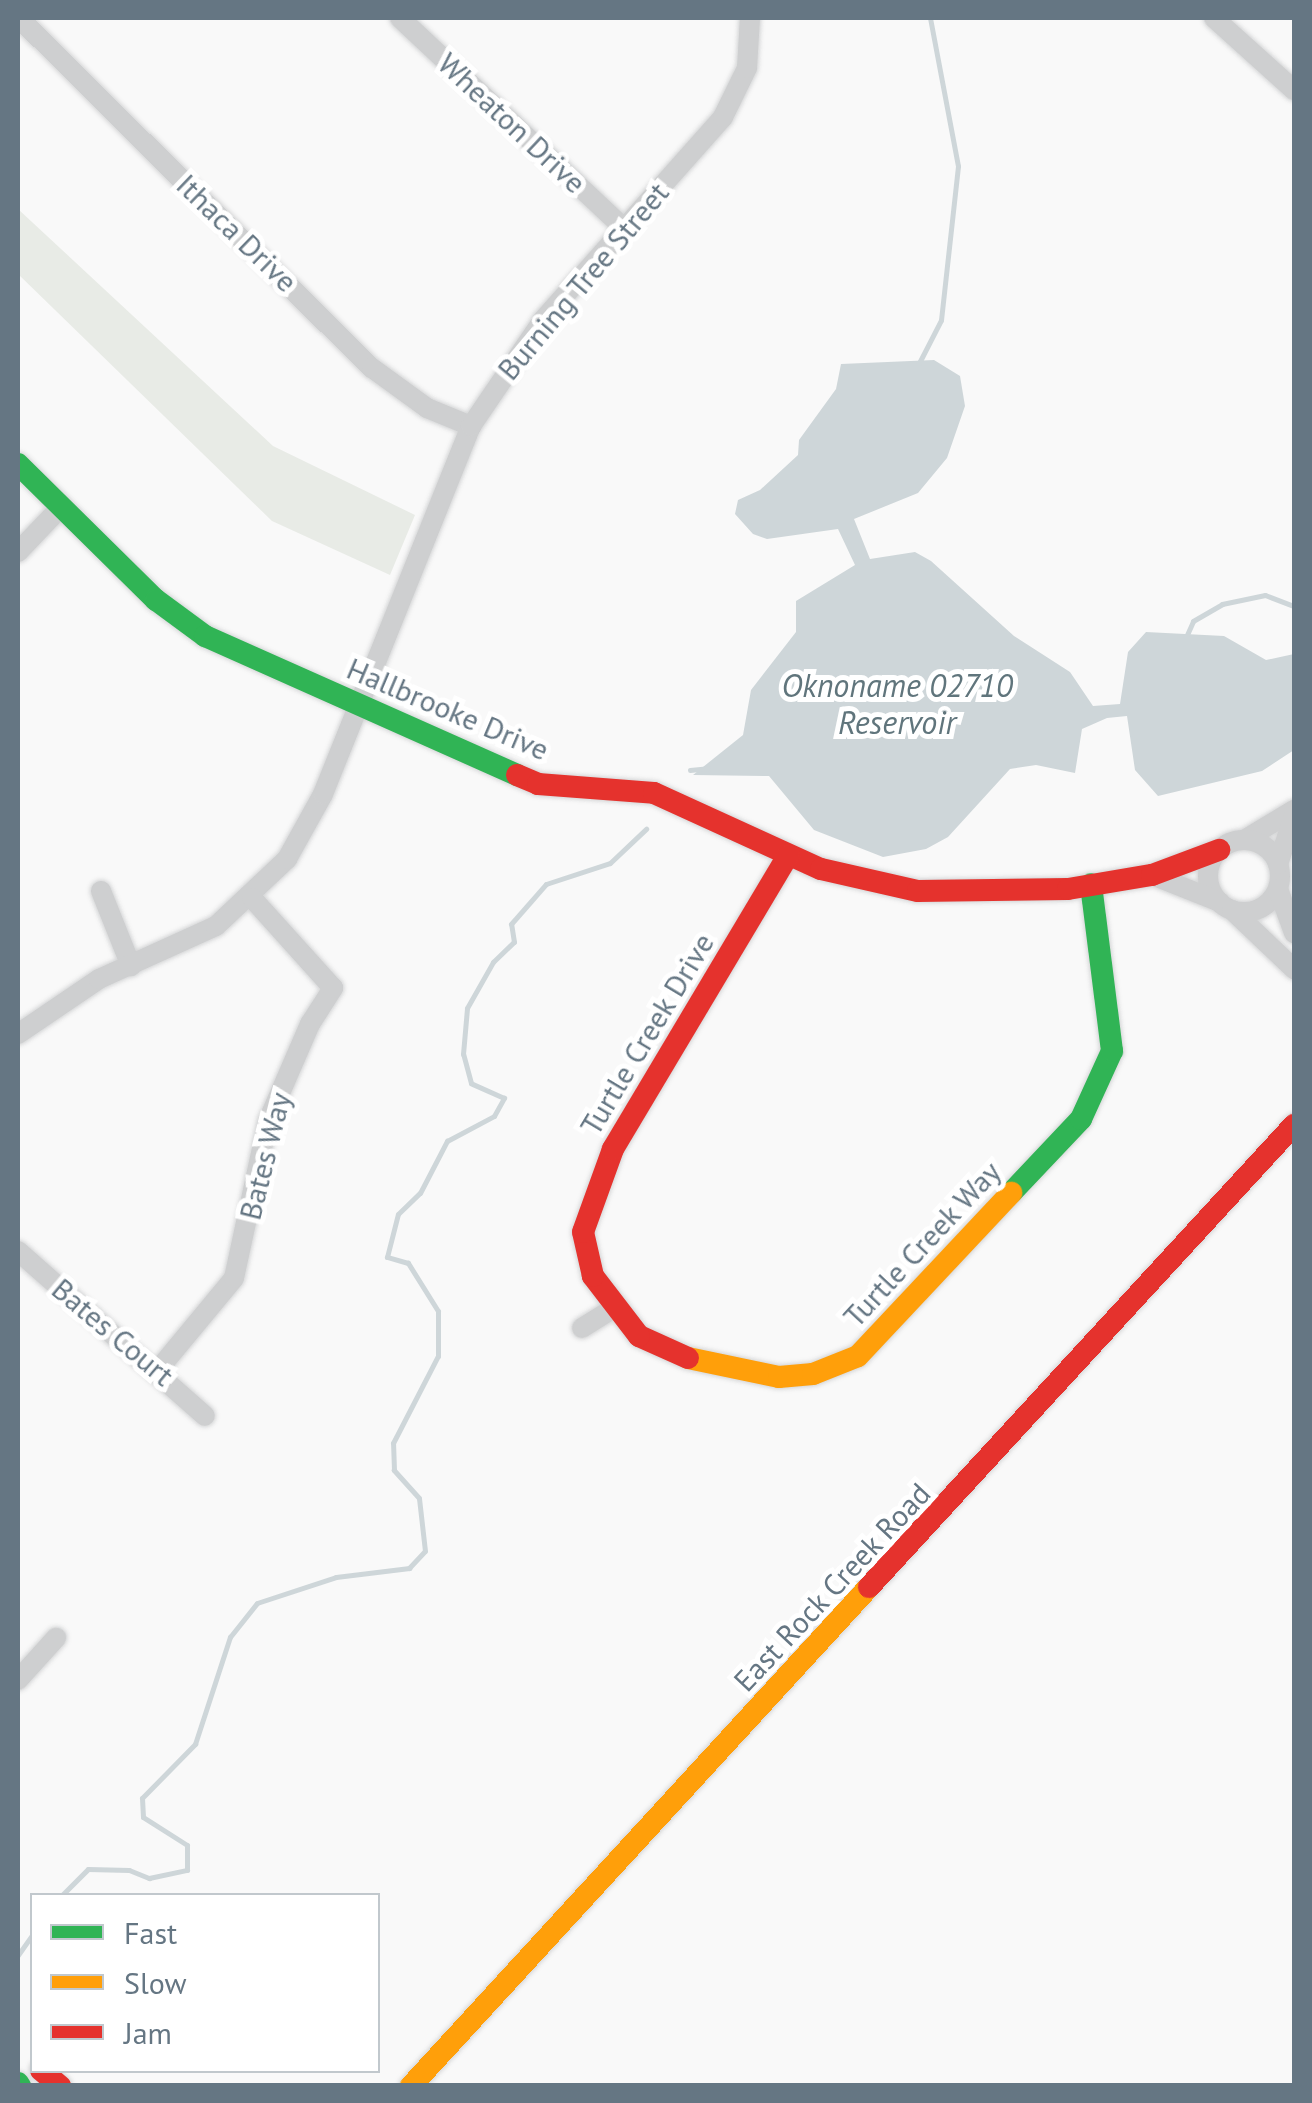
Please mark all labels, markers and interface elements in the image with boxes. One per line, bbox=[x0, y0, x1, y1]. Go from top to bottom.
street label: Wheaton Drive bbox=[431, 45, 593, 201]
street label: Ithaca Drive bbox=[169, 167, 305, 299]
street label: Burning Tree Street bbox=[490, 175, 676, 387]
street label: Hallbrooke Drive bbox=[342, 650, 554, 768]
water label: Oknoname 02710 Reservoir bbox=[781, 667, 1013, 742]
street label: Turtle Creek Drive bbox=[572, 926, 722, 1142]
street label: Bates Way bbox=[232, 1088, 298, 1224]
street label: Turtle Creek Way bbox=[836, 1153, 1008, 1335]
street label: Bates Court bbox=[45, 1271, 181, 1393]
street label: East Rock Creek Road bbox=[726, 1475, 938, 1699]
legend bbox=[30, 1893, 380, 2073]
text: Fast bbox=[124, 1913, 177, 1952]
text: Slow bbox=[124, 1963, 187, 2002]
text: Jam bbox=[124, 2013, 172, 2052]

